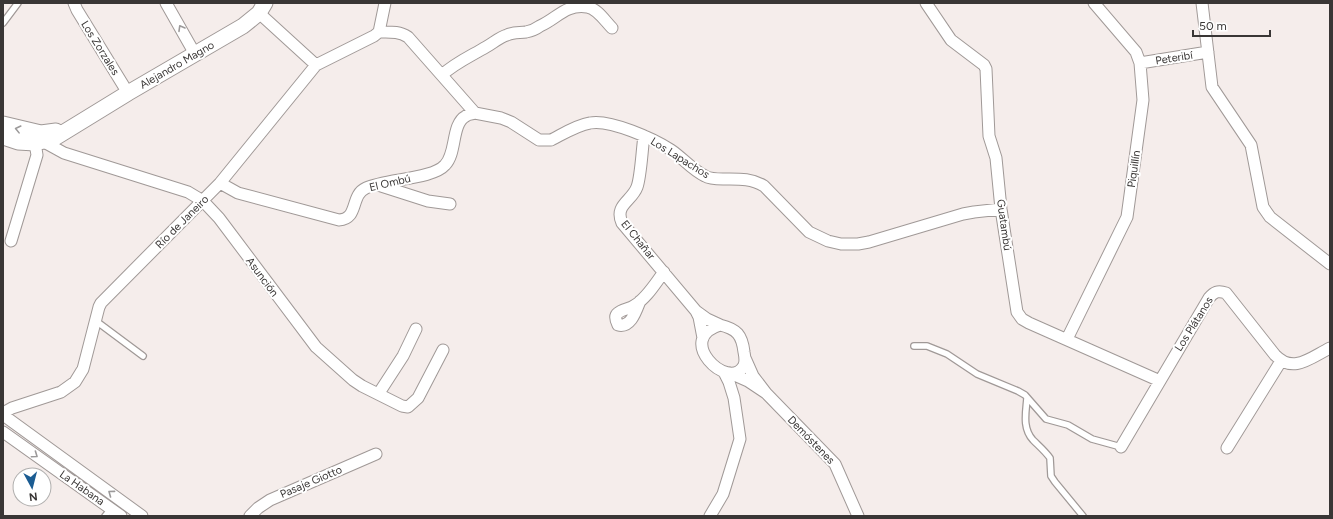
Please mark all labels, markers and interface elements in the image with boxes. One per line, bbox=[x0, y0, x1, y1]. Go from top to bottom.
scale bar bbox=[1193, 12, 1270, 38]
street label: Los Zorzales bbox=[78, 18, 122, 78]
text: 50 m bbox=[1199, 19, 1227, 33]
one-way arrow bbox=[178, 25, 185, 32]
street label: Alejandro Magno bbox=[137, 38, 217, 92]
street label: Peteribí bbox=[1154, 49, 1194, 67]
one-way arrow bbox=[15, 125, 22, 133]
street label: Los Lapachos bbox=[648, 135, 712, 181]
street label: Piquillín bbox=[1125, 150, 1143, 188]
street label: El Ombú bbox=[368, 172, 412, 194]
street label: Río de Janeiro bbox=[153, 193, 211, 251]
street label: Guatambú bbox=[994, 198, 1014, 252]
street label: El Chañar bbox=[618, 218, 658, 262]
street label: Asunción bbox=[243, 255, 281, 299]
street label: Los Plátanos bbox=[1172, 294, 1216, 354]
street label: Demóstenes bbox=[785, 413, 837, 467]
one-way arrow bbox=[30, 450, 37, 457]
street label: Pasaje Giotto bbox=[278, 463, 344, 501]
north arrow bbox=[12, 467, 52, 507]
street label: La Habana bbox=[57, 468, 107, 508]
text: N bbox=[28, 489, 38, 503]
one-way arrow bbox=[108, 491, 115, 498]

